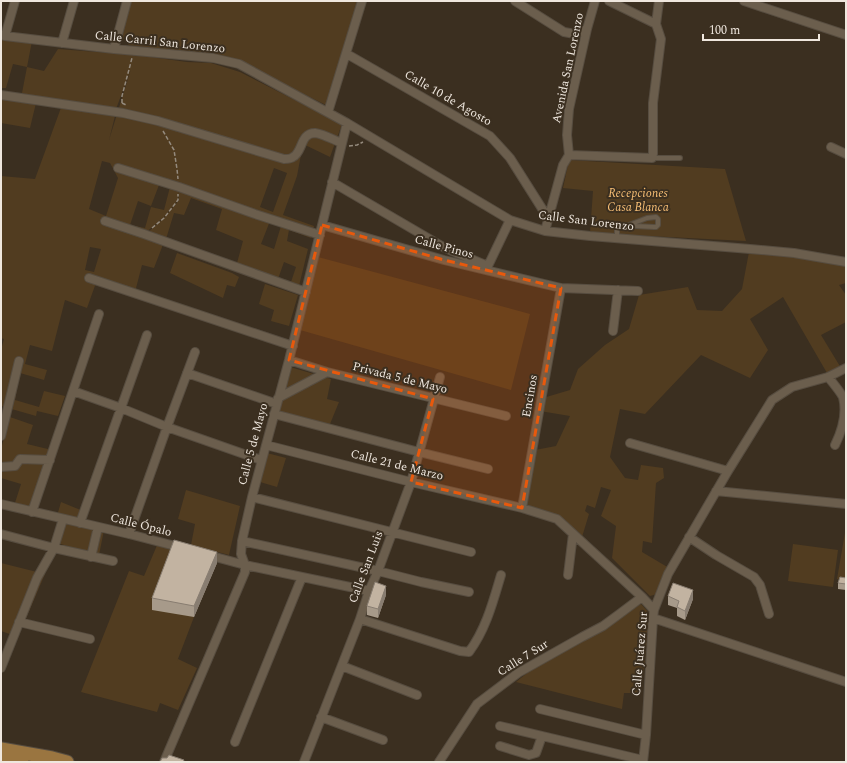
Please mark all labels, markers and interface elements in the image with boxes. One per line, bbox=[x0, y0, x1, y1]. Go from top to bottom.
street label: Avenida San Lorenzo bbox=[547, 11, 589, 125]
scale bar bbox=[703, 16, 819, 42]
text: 100 m bbox=[709, 21, 740, 40]
street label: Calle Carril San Lorenzo bbox=[94, 26, 226, 58]
street label: Calle 10 de Agosto bbox=[401, 65, 495, 131]
park label: Recepciones Casa Blanca bbox=[607, 184, 669, 217]
street label: Calle San Lorenzo bbox=[537, 206, 635, 236]
street label: Calle Pinos bbox=[412, 230, 476, 264]
street label: Privada 5 de Mayo bbox=[350, 357, 450, 399]
street label: Encinos bbox=[517, 373, 543, 419]
street label: Calle 5 de Mayo bbox=[233, 401, 273, 487]
street label: Calle 21 de Marzo bbox=[349, 444, 445, 486]
street label: Calle Ópalo bbox=[108, 508, 174, 542]
street label: Calle San Luis bbox=[343, 528, 389, 606]
street label: Calle Juárez Sur bbox=[627, 611, 653, 697]
street label: Calle 7 Sur bbox=[494, 635, 553, 681]

